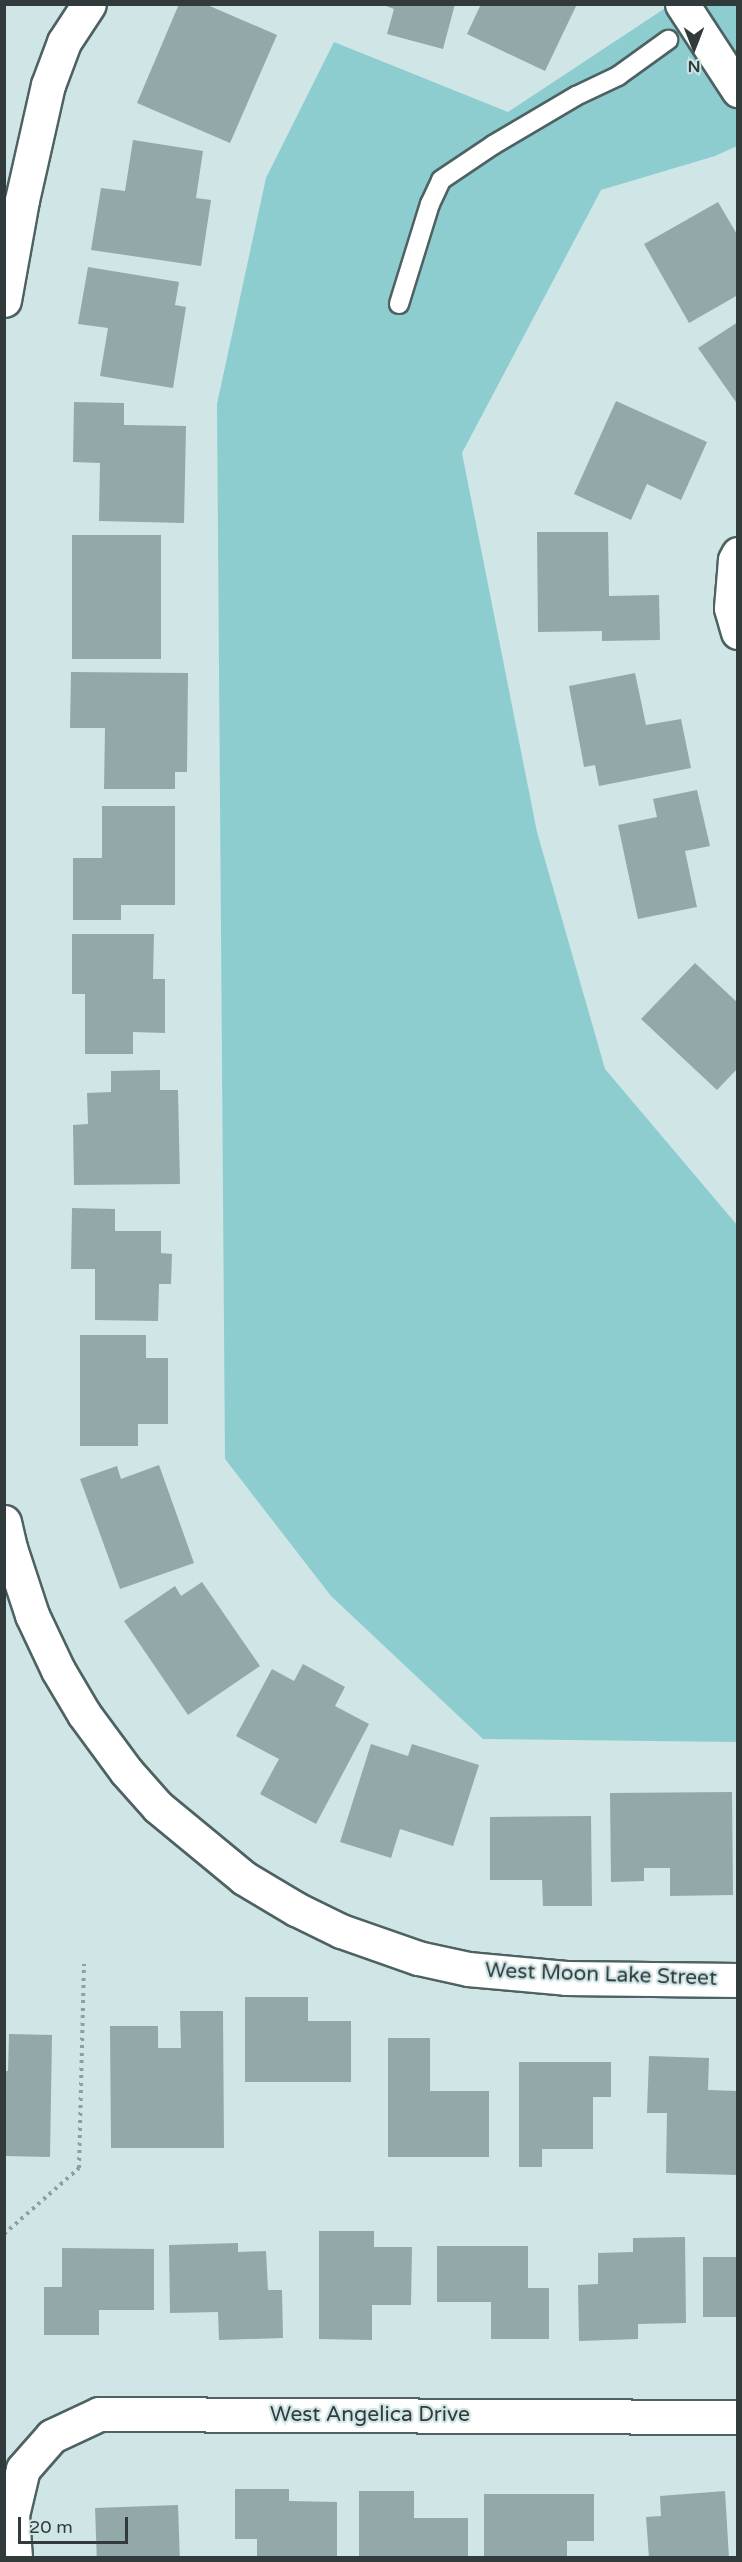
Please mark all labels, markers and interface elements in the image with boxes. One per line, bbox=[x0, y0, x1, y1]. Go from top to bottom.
north arrow bbox=[664, 18, 724, 78]
text: N bbox=[688, 56, 700, 76]
street label: West Moon Lake Street bbox=[485, 1958, 717, 1992]
street label: West Angelica Drive bbox=[270, 2402, 470, 2428]
scale bar bbox=[21, 2505, 130, 2543]
text: 20 m bbox=[29, 2516, 73, 2538]

